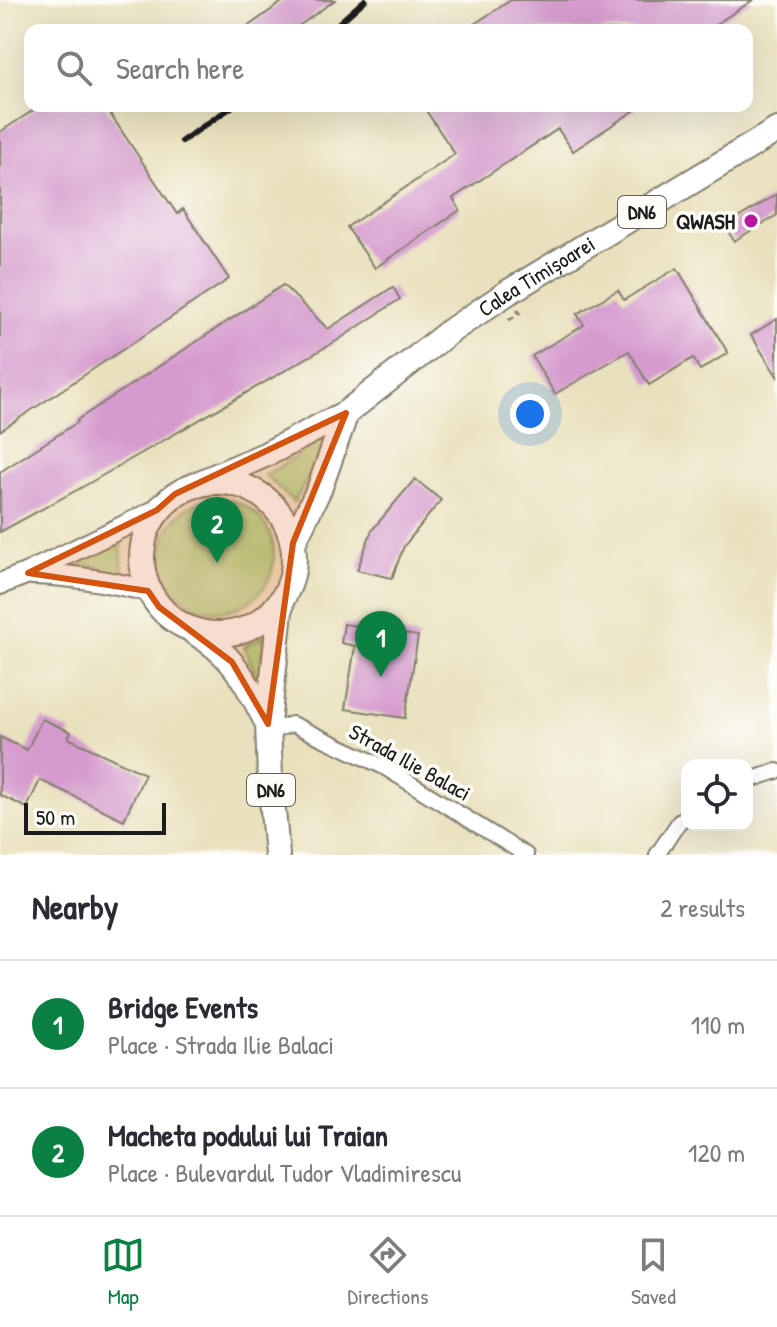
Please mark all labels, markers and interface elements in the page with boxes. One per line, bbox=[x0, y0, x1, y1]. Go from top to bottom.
search box bbox=[24, 24, 753, 112]
icon: search bbox=[52, 46, 96, 90]
text: Search here bbox=[116, 48, 244, 88]
road number: DN6 bbox=[618, 196, 666, 228]
place label: QWASH bbox=[676, 206, 735, 236]
marker: QWASH bbox=[742, 212, 760, 230]
street label: Calea Timișoarei bbox=[472, 228, 600, 323]
your location bbox=[510, 394, 550, 434]
pin: 2 bbox=[191, 497, 243, 563]
pin: 1 bbox=[355, 611, 407, 677]
street label: Strada Ilie Balaci bbox=[344, 716, 476, 808]
map controls bbox=[681, 759, 753, 831]
button: locate bbox=[681, 759, 753, 831]
road number: DN6 bbox=[247, 774, 295, 806]
scale bar bbox=[24, 799, 166, 835]
text: 50 m bbox=[36, 802, 75, 832]
text: Nearby bbox=[32, 884, 118, 930]
text: 2 results bbox=[660, 890, 745, 925]
text: Bridge Events bbox=[108, 987, 258, 1027]
text: 1 bbox=[53, 1007, 63, 1042]
text: 110 m bbox=[691, 1007, 745, 1042]
text: Place · Strada Ilie Balaci bbox=[108, 1027, 334, 1062]
text: Macheta podului lui Traian bbox=[108, 1115, 388, 1155]
text: 2 bbox=[52, 1135, 64, 1170]
text: 120 m bbox=[688, 1135, 745, 1170]
text: Place · Bulevardul Tudor Vladimirescu bbox=[108, 1155, 461, 1190]
tab: Map bbox=[101, 1233, 145, 1311]
tab: Directions bbox=[348, 1233, 429, 1311]
tab: Saved bbox=[631, 1233, 676, 1311]

